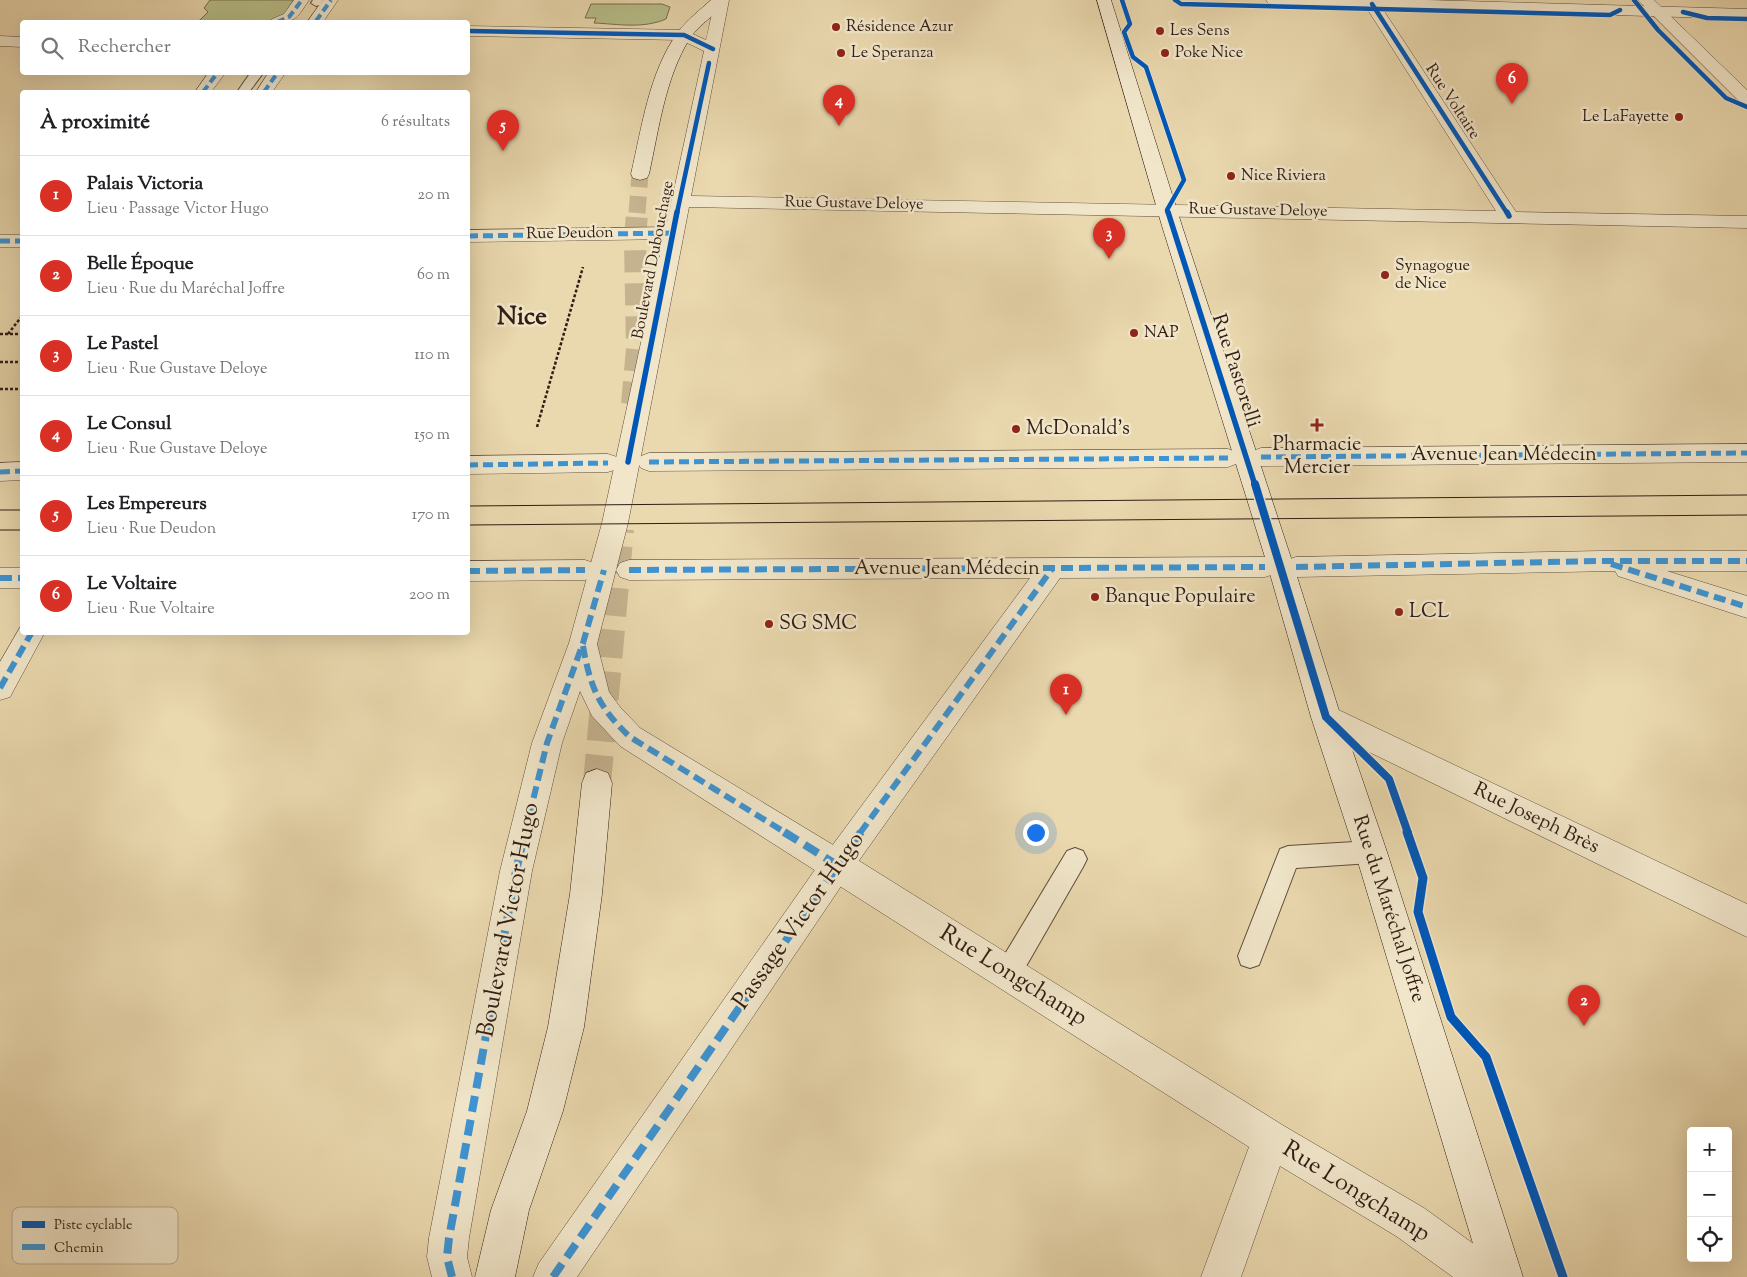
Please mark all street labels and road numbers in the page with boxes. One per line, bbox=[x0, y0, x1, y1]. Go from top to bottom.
street label: Rue Voltaire bbox=[1419, 60, 1485, 144]
street label: Boulevard Dubouchage bbox=[627, 179, 681, 341]
street label: Rue Gustave Deloye bbox=[784, 191, 924, 217]
street label: Rue Gustave Deloye bbox=[1188, 198, 1328, 224]
street label: Rue Deudon bbox=[526, 222, 615, 246]
street label: Rue Pastorelli bbox=[1203, 310, 1267, 432]
street label: Avenue Jean Médecin bbox=[1411, 441, 1597, 470]
street label: Avenue Jean Médecin bbox=[854, 555, 1040, 584]
street label: Rue Joseph Brès bbox=[1468, 776, 1604, 862]
street label: Boulevard Victor Hugo bbox=[470, 800, 548, 1040]
street label: Rue du Maréchal Joffre bbox=[1344, 812, 1432, 1006]
street label: Passage Victor Hugo bbox=[725, 825, 873, 1017]
street label: Rue Longchamp bbox=[932, 917, 1094, 1035]
street label: Rue Longchamp bbox=[1275, 1133, 1437, 1251]

